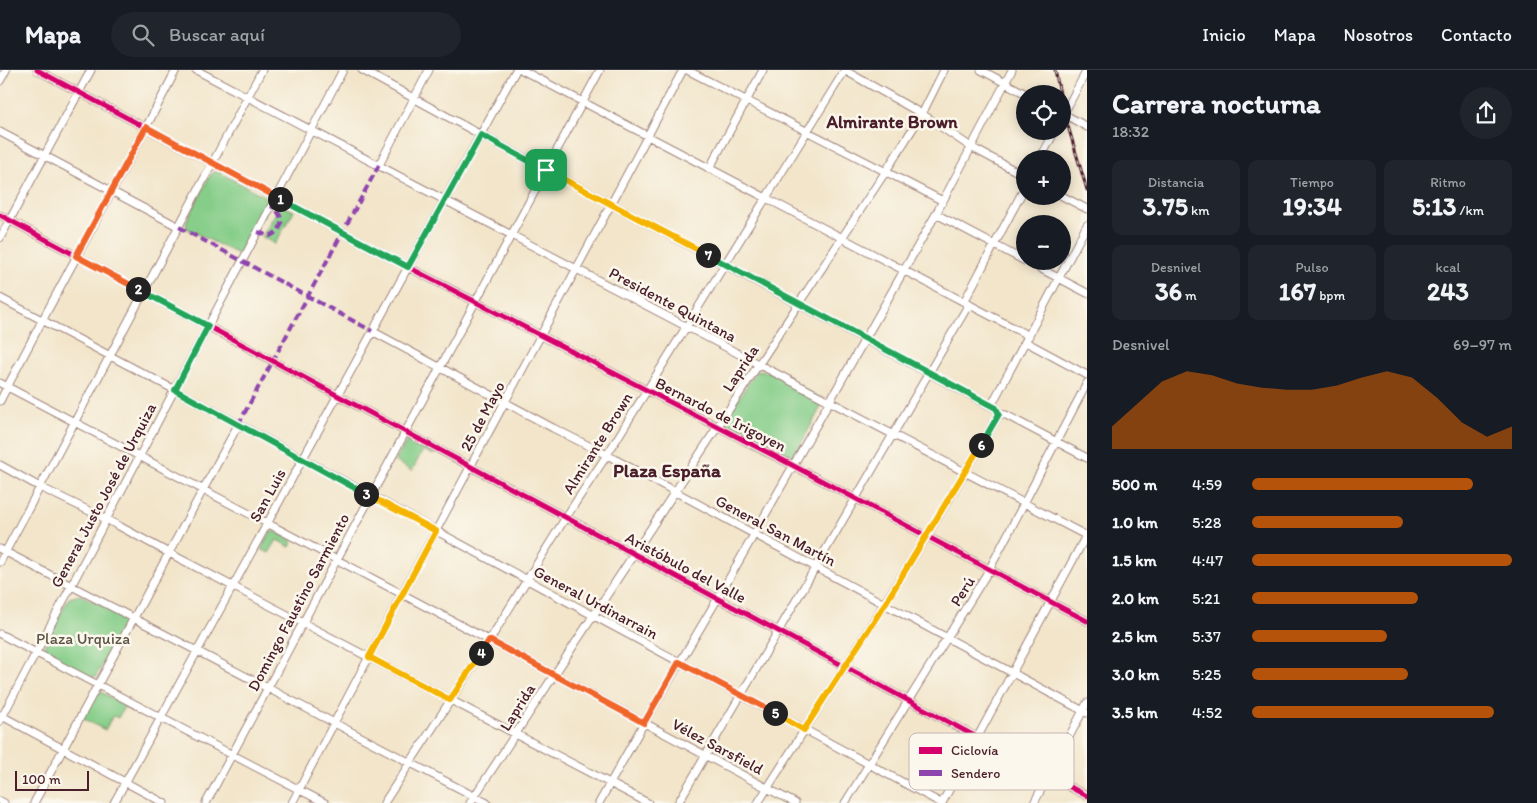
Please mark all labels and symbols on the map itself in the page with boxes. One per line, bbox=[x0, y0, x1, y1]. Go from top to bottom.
district label: Almirante Brown bbox=[825, 111, 958, 133]
pin bbox=[525, 149, 567, 191]
pin: 1 bbox=[268, 186, 292, 212]
pin: 7 bbox=[696, 242, 720, 268]
street label: Presidente Quintana bbox=[606, 263, 740, 346]
pin: 2 bbox=[126, 276, 150, 302]
street label: Laprida bbox=[718, 341, 763, 395]
street label: Bernardo de Irigoyen bbox=[652, 373, 789, 456]
street label: 25 de Mayo bbox=[456, 378, 509, 454]
street label: Almirante Brown bbox=[558, 388, 637, 498]
street label: General Justo José de Urquiza bbox=[47, 399, 161, 591]
pin: 6 bbox=[968, 432, 994, 458]
district label: Plaza España bbox=[613, 459, 722, 482]
street label: San Luis bbox=[245, 465, 290, 525]
pin: 3 bbox=[354, 482, 378, 506]
street label: General San Martín bbox=[712, 491, 839, 570]
street label: Domingo Faustino Sarmiento bbox=[243, 510, 353, 694]
street label: Aristóbulo del Valle bbox=[622, 528, 750, 607]
street label: General Urdinarrain bbox=[530, 562, 661, 643]
street label: Perú bbox=[946, 573, 979, 610]
park label: Plaza Urquiza bbox=[36, 629, 130, 648]
pin: 4 bbox=[468, 640, 494, 666]
street label: Laprida bbox=[496, 680, 540, 734]
pin: 5 bbox=[762, 700, 788, 726]
street label: Vélez Sarsfield bbox=[669, 714, 767, 779]
legend bbox=[909, 733, 1074, 790]
text: Ciclovía bbox=[951, 742, 999, 759]
text: Sendero bbox=[951, 765, 1000, 782]
scale bar bbox=[15, 768, 89, 791]

